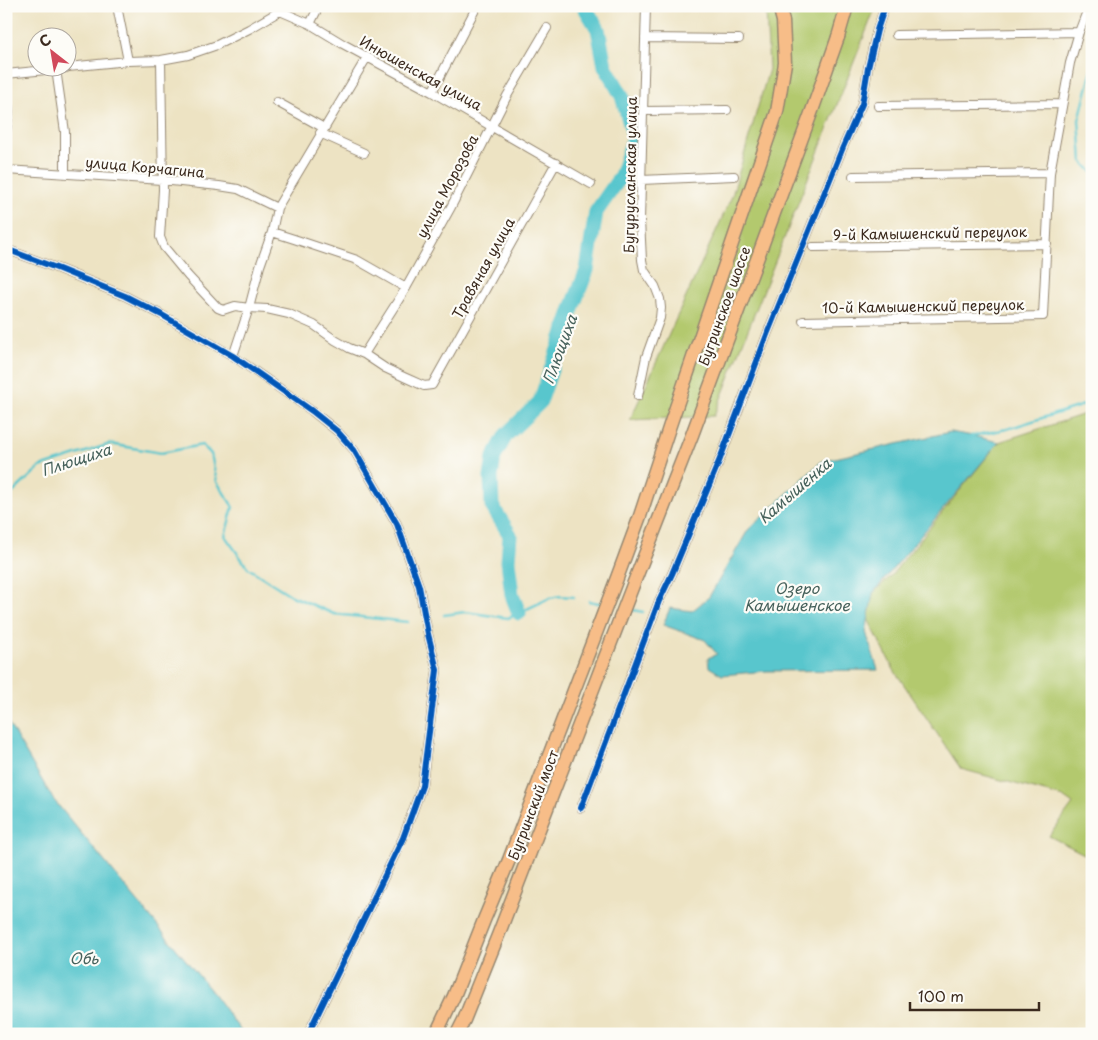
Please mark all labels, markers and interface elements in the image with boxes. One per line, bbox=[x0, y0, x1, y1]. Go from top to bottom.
north arrow bbox=[28, 28, 78, 78]
text: С bbox=[35, 29, 55, 52]
street label: Инюшенская улица bbox=[356, 31, 486, 116]
street label: Бугурусланская улица bbox=[618, 96, 642, 254]
street label: улица Морозова bbox=[411, 130, 483, 242]
street label: улица Корчагина bbox=[85, 151, 206, 183]
street label: Травяная улица bbox=[446, 213, 520, 322]
street label: 9-й Камышенский переулок bbox=[833, 221, 1028, 245]
street label: Бугринское шоссе bbox=[693, 243, 755, 369]
street label: 10-й Камышенский переулок bbox=[822, 294, 1025, 318]
water label: Плющиха bbox=[536, 311, 582, 387]
water label: Плющиха bbox=[38, 437, 114, 481]
water label: Камышенка bbox=[752, 451, 836, 528]
water label: Озеро Камышенское bbox=[744, 576, 850, 616]
street label: Бугринский мост bbox=[502, 747, 564, 863]
water label: Обь bbox=[70, 946, 99, 969]
scale bar bbox=[910, 980, 1039, 1012]
text: 100 m bbox=[918, 984, 964, 1007]

